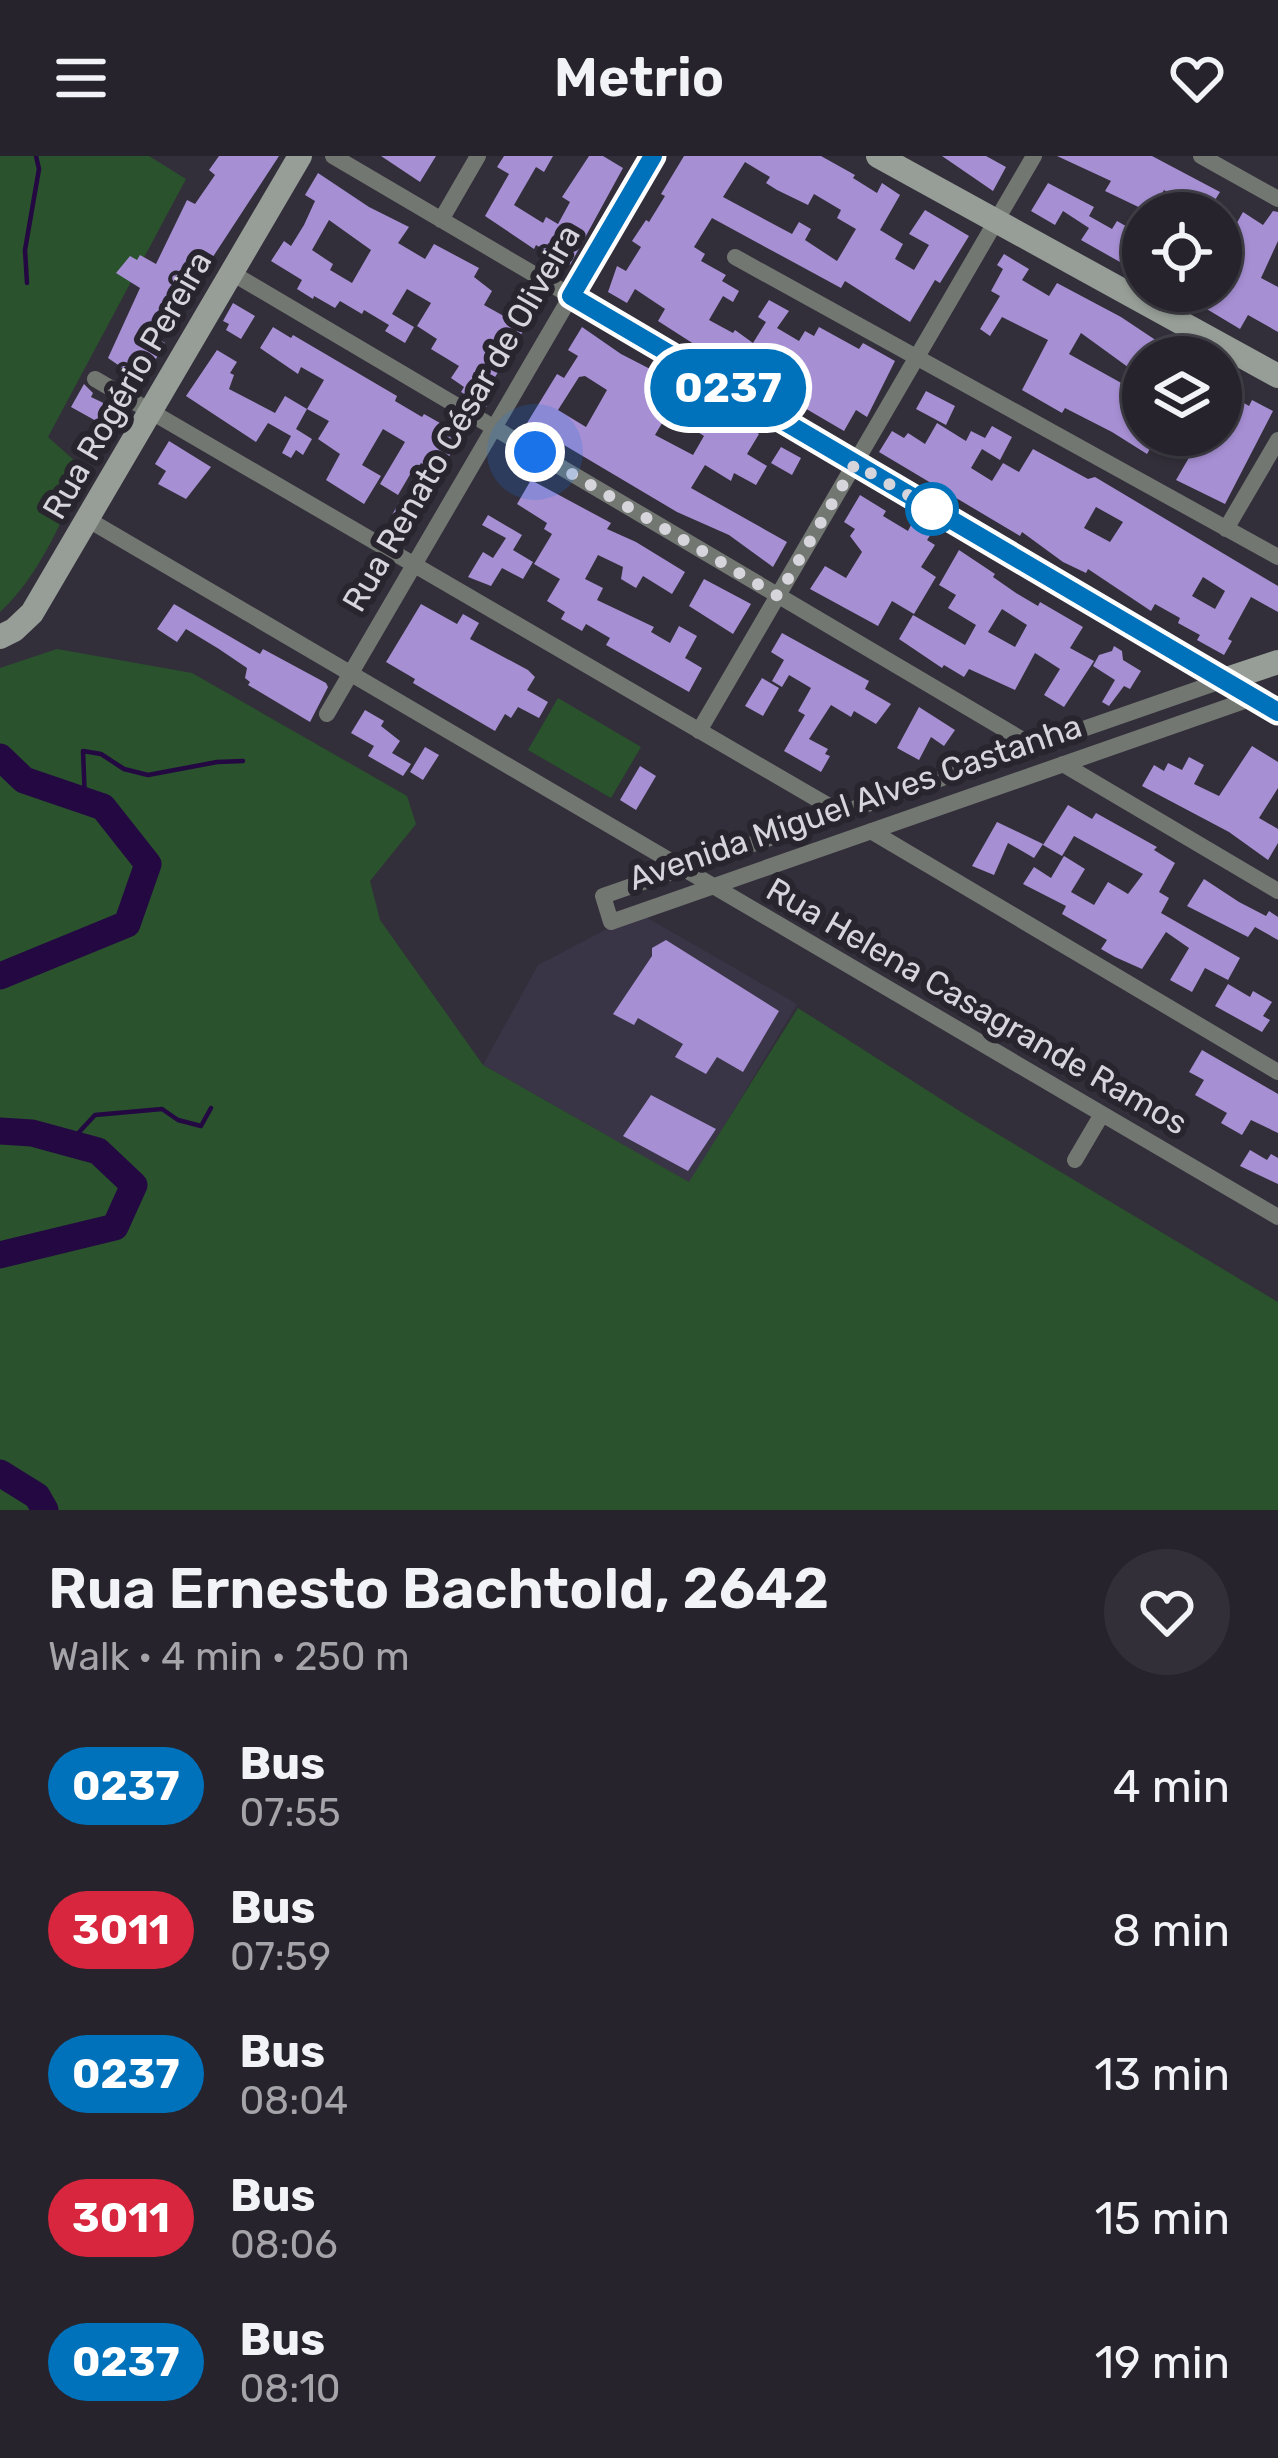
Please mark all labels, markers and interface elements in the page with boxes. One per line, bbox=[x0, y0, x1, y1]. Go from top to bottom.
icon: menu bbox=[48, 45, 114, 111]
icon: heart bbox=[1164, 45, 1230, 111]
text: Metrio bbox=[554, 46, 724, 110]
map controls bbox=[1122, 192, 1242, 456]
button: locate bbox=[1122, 192, 1242, 312]
street label: Rua Renato César de Oliveira bbox=[334, 218, 588, 618]
street label: Rua Rogério Pereira bbox=[34, 244, 220, 526]
button: layers bbox=[1122, 336, 1242, 456]
line badge: 0237 bbox=[644, 349, 812, 427]
text: 0237 bbox=[674, 363, 782, 413]
your location bbox=[505, 422, 565, 482]
unlabelled marker bbox=[907, 484, 957, 534]
street label: Avenida Miguel Alves Castanha bbox=[623, 706, 1087, 898]
street label: Rua Helena Casagrande Ramos bbox=[760, 869, 1194, 1143]
button: heart bbox=[1104, 1549, 1230, 1675]
text: Rua Ernesto Bachtold, 2642 bbox=[48, 1555, 829, 1622]
text: Walk · 4 min · 250 m bbox=[48, 1634, 410, 1680]
text: Bus bbox=[240, 1737, 325, 1790]
text: 4 min bbox=[1113, 1760, 1230, 1813]
text: 0237 bbox=[72, 1761, 180, 1811]
text: 07:55 bbox=[240, 1790, 341, 1836]
text: Bus bbox=[230, 1881, 315, 1934]
text: 8 min bbox=[1112, 1904, 1230, 1957]
text: 3011 bbox=[72, 1905, 170, 1955]
text: 07:59 bbox=[230, 1934, 331, 1980]
text: Bus bbox=[240, 2025, 325, 2078]
text: 13 min bbox=[1095, 2048, 1230, 2101]
text: 0237 bbox=[72, 2049, 180, 2099]
text: 08:04 bbox=[240, 2078, 348, 2124]
text: Bus bbox=[230, 2169, 315, 2222]
text: 15 min bbox=[1095, 2192, 1230, 2245]
text: 3011 bbox=[72, 2193, 170, 2243]
text: 08:06 bbox=[230, 2222, 338, 2268]
text: Bus bbox=[240, 2313, 325, 2366]
text: 19 min bbox=[1095, 2336, 1230, 2389]
text: 0237 bbox=[72, 2337, 180, 2387]
text: 08:10 bbox=[240, 2366, 341, 2412]

